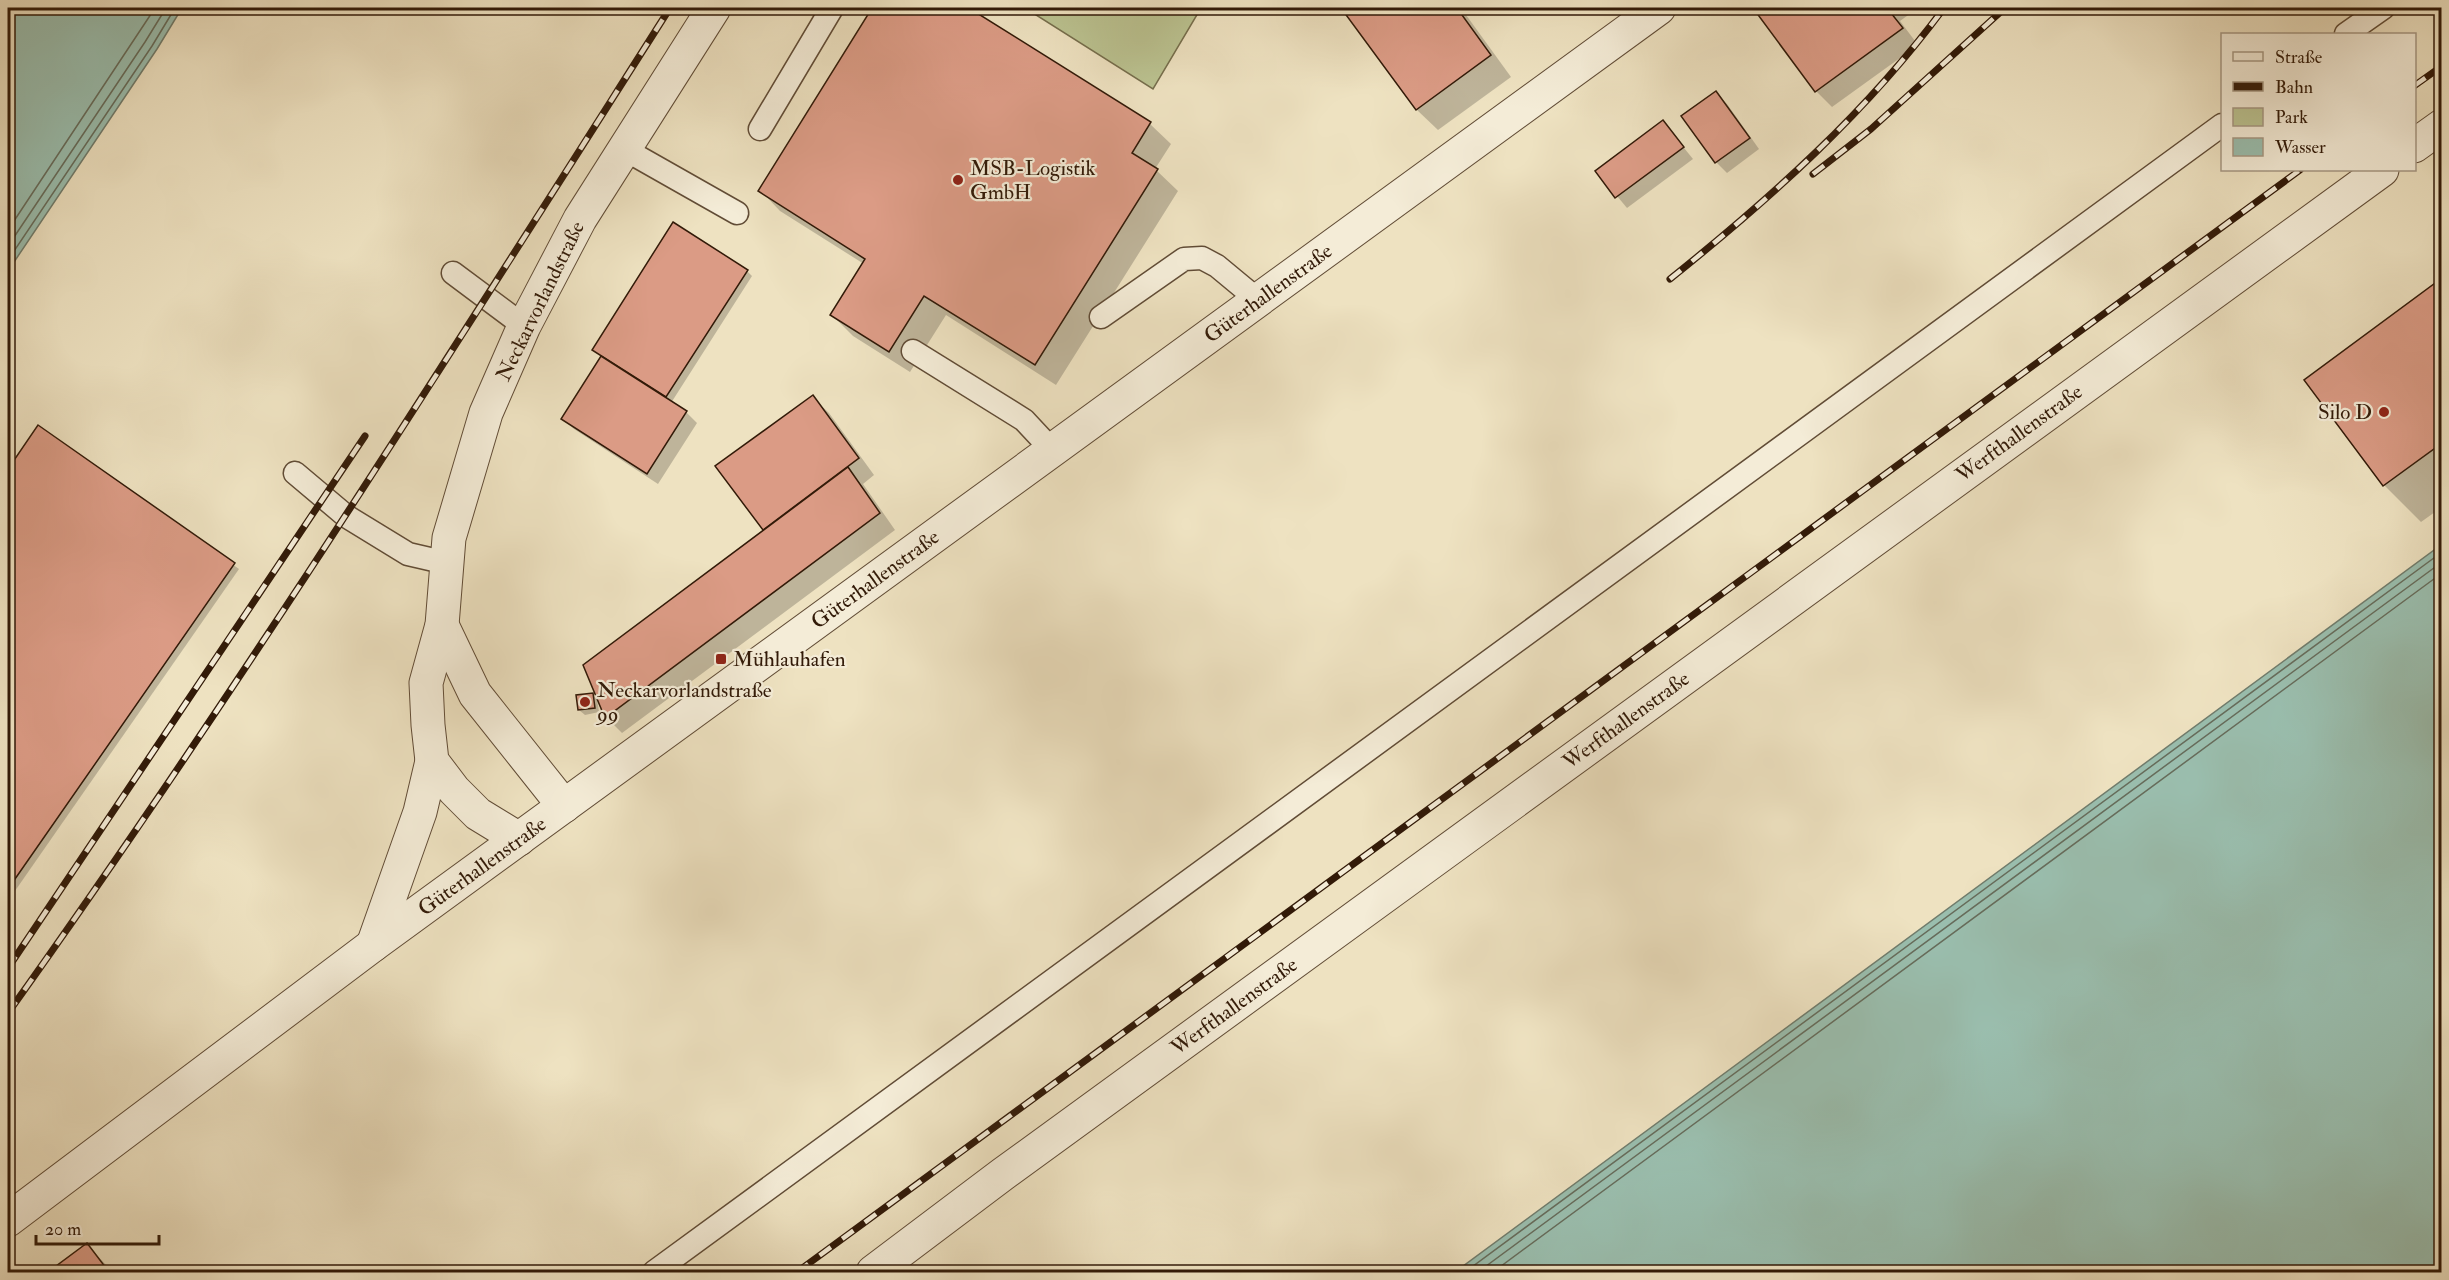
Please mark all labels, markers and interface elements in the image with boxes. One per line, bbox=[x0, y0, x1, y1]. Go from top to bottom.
legend bbox=[2221, 33, 2416, 171]
text: Straße bbox=[2275, 46, 2323, 69]
text: Bahn bbox=[2275, 76, 2313, 99]
text: Park bbox=[2275, 106, 2308, 129]
text: Wasser bbox=[2274, 136, 2326, 159]
place label: MSB-Logistik GmbH bbox=[970, 155, 1096, 206]
marker: MSB-Logistik GmbH bbox=[951, 173, 965, 187]
street label: Neckarvorlandstraße bbox=[490, 217, 591, 386]
street label: Güterhallenstraße bbox=[1199, 238, 1338, 349]
street label: Werfthallenstraße bbox=[1950, 378, 2088, 489]
place label: Silo D bbox=[2318, 399, 2372, 426]
marker: Silo D bbox=[2377, 405, 2391, 419]
street label: Güterhallenstraße bbox=[806, 524, 945, 635]
place label: Mühlauhafen bbox=[733, 646, 846, 673]
marker: Mühlauhafen bbox=[714, 652, 728, 666]
street label: Werfthallenstraße bbox=[1557, 665, 1695, 776]
place label: Neckarvorlandstraße 99 bbox=[595, 677, 772, 728]
marker: Neckarvorlandstraße 99 bbox=[578, 695, 592, 709]
street label: Güterhallenstraße bbox=[413, 811, 552, 922]
street label: Werfthallenstraße bbox=[1165, 951, 1303, 1062]
scale bar bbox=[36, 1208, 159, 1246]
text: 20 m bbox=[45, 1218, 81, 1241]

